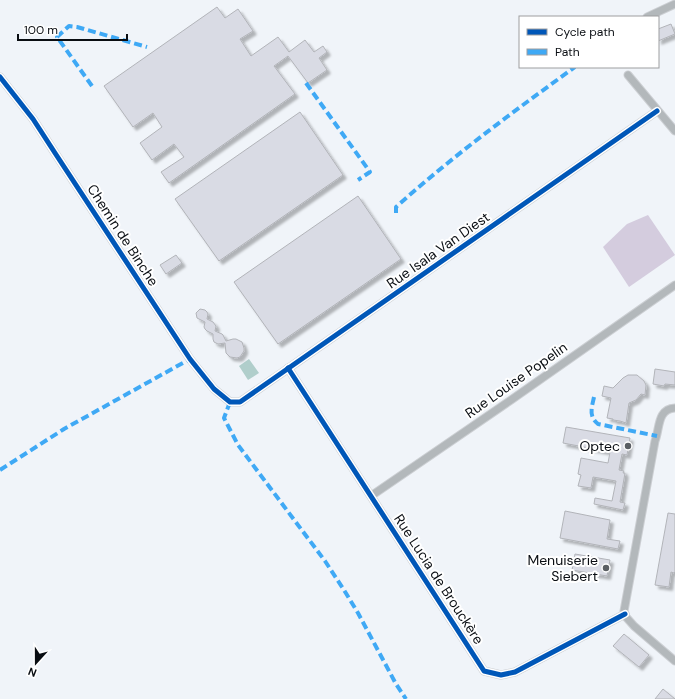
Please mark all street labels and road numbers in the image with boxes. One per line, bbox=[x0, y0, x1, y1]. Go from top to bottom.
street label: Chemin de Binche bbox=[83, 181, 163, 289]
street label: Rue Isala Van Diest bbox=[383, 208, 493, 292]
street label: Rue Louise Popelin bbox=[461, 338, 571, 422]
street label: Rue Lucia de Brouckère bbox=[390, 511, 488, 648]

